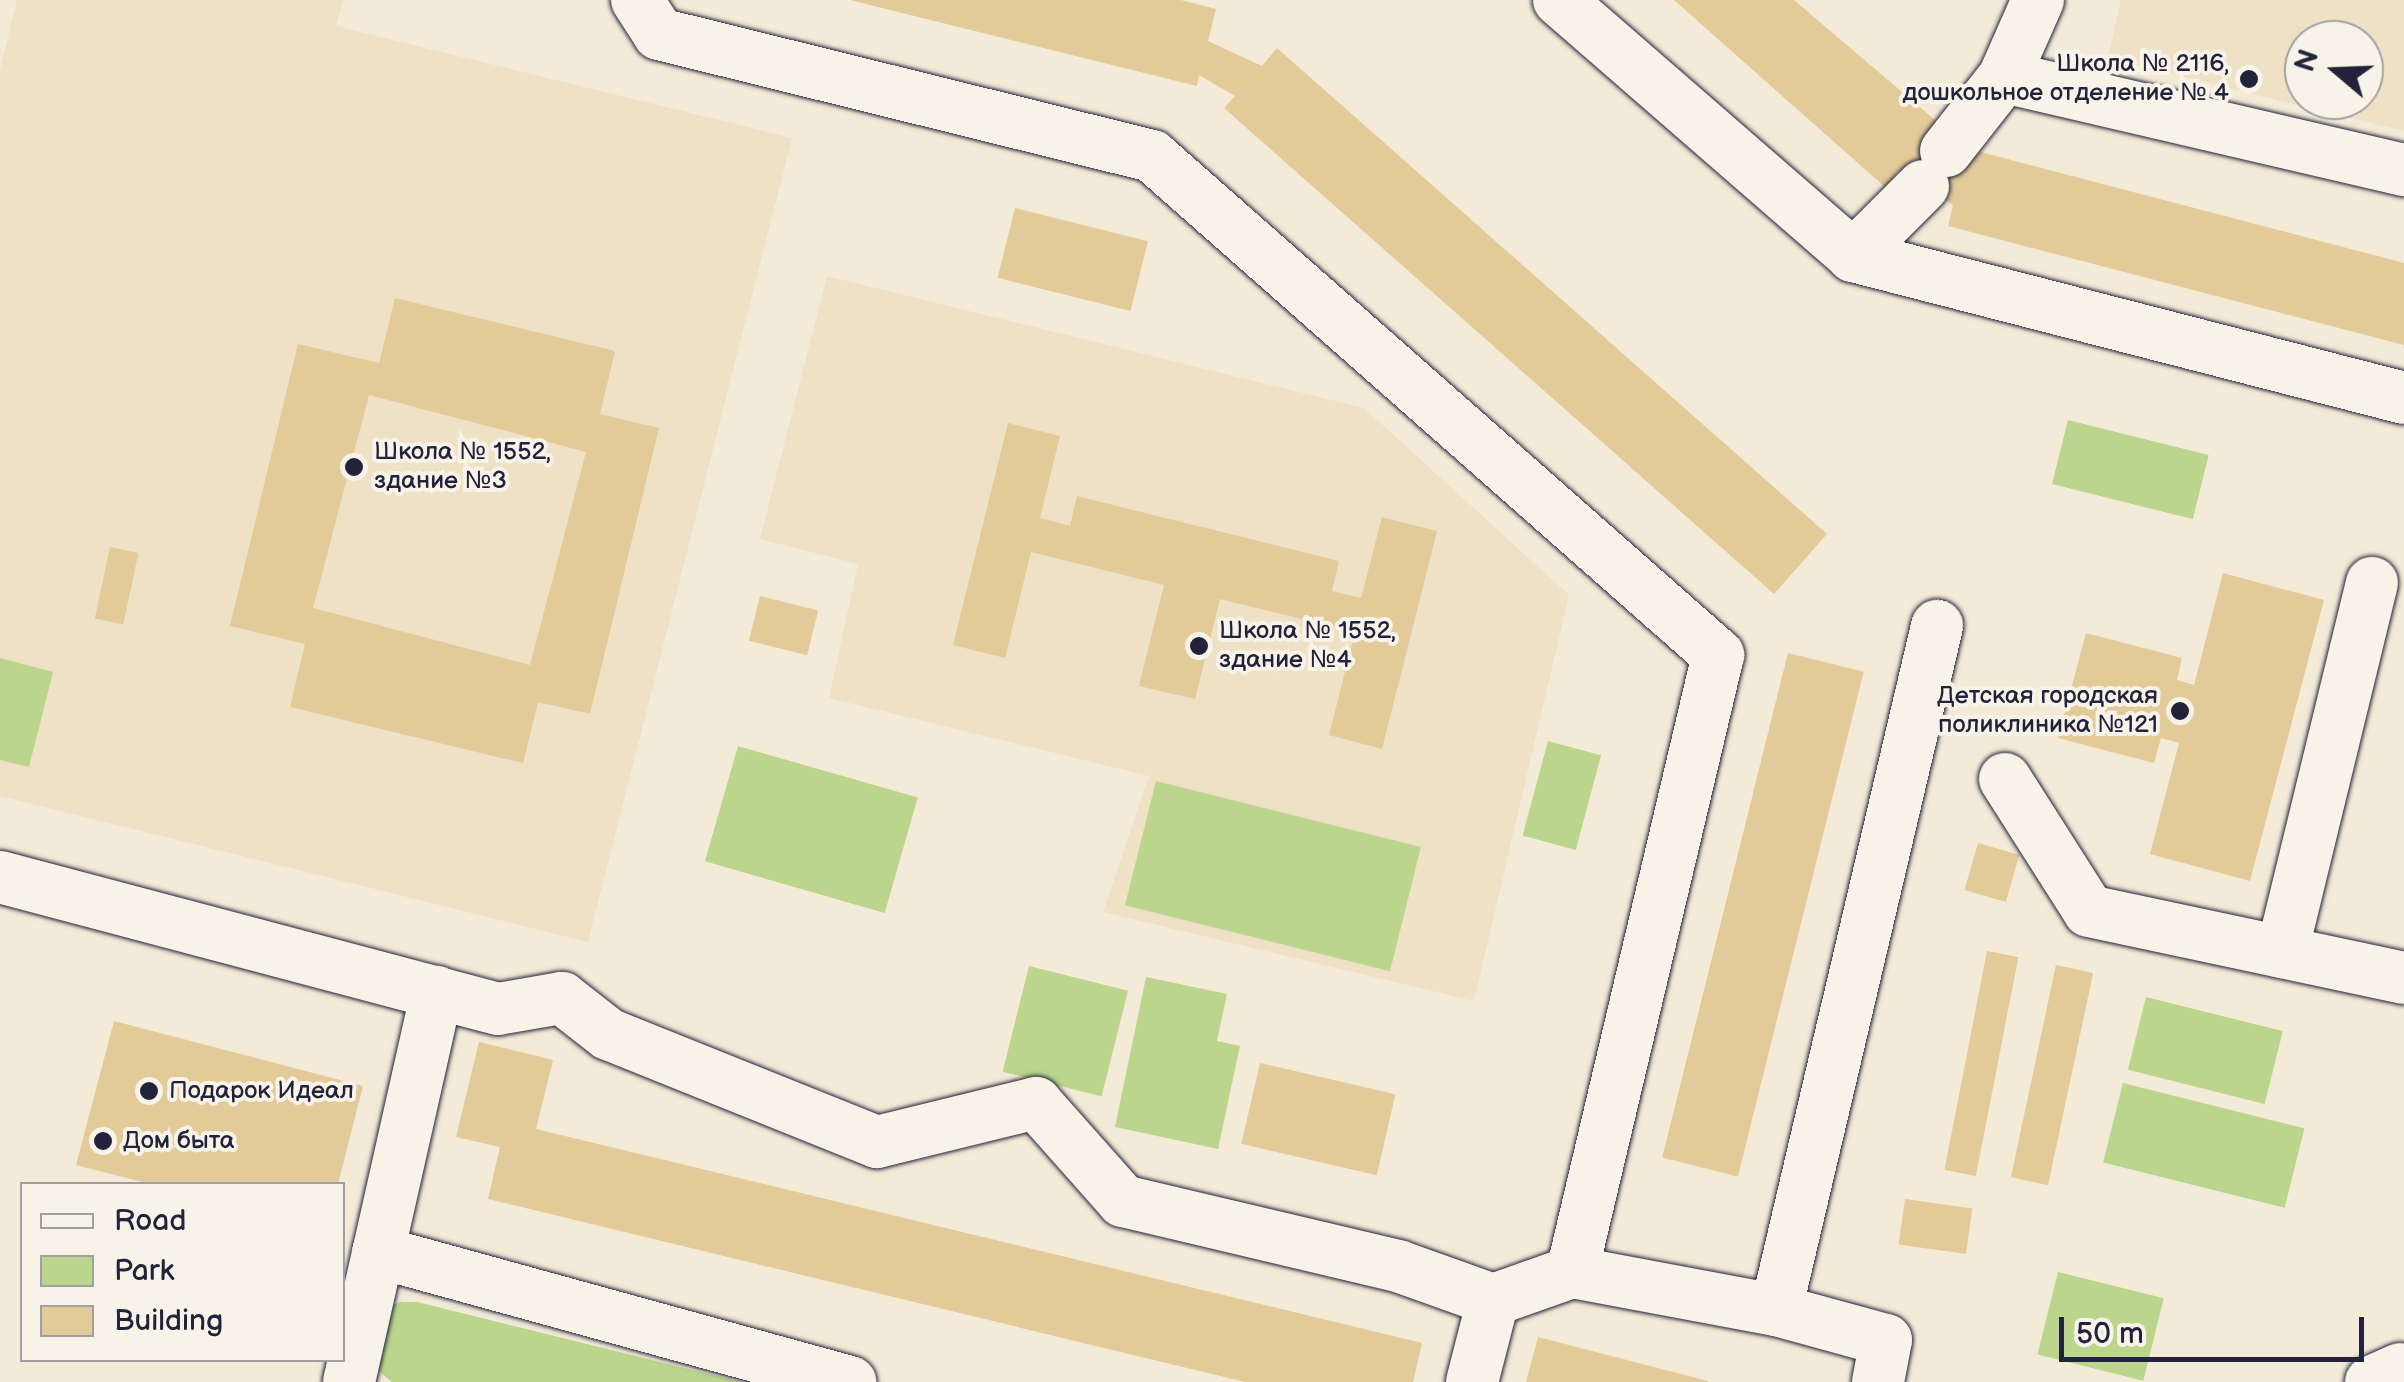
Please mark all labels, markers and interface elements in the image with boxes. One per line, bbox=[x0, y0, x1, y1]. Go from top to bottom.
north arrow bbox=[2284, 20, 2384, 120]
text: N bbox=[2288, 45, 2326, 76]
place label: Школа № 2116, дошкольное отделение № 4 bbox=[1902, 50, 2229, 109]
marker: Школа № 2116, дошкольное отделение № 4 bbox=[2238, 68, 2260, 90]
place label: Школа № 1552, здание №3 bbox=[374, 438, 551, 497]
marker: Школа № 1552, здание №3 bbox=[343, 456, 365, 478]
place label: Школа № 1552, здание №4 bbox=[1219, 617, 1396, 676]
marker: Школа № 1552, здание №4 bbox=[1188, 635, 1210, 657]
place label: Детская городская поликлиника №121 bbox=[1937, 682, 2158, 741]
marker: Детская городская поликлиника №121 bbox=[2167, 698, 2193, 724]
place label: Подарок Идеал bbox=[169, 1076, 354, 1106]
marker: Подарок Идеал bbox=[138, 1080, 160, 1102]
place label: Дом быта bbox=[123, 1126, 235, 1156]
marker: Дом быта bbox=[92, 1130, 114, 1152]
legend bbox=[20, 1182, 345, 1362]
text: Road bbox=[114, 1203, 187, 1239]
text: Park bbox=[114, 1253, 174, 1289]
scale bar bbox=[2064, 1297, 2369, 1359]
text: Building bbox=[114, 1303, 223, 1339]
text: 50 m bbox=[2076, 1316, 2144, 1352]

